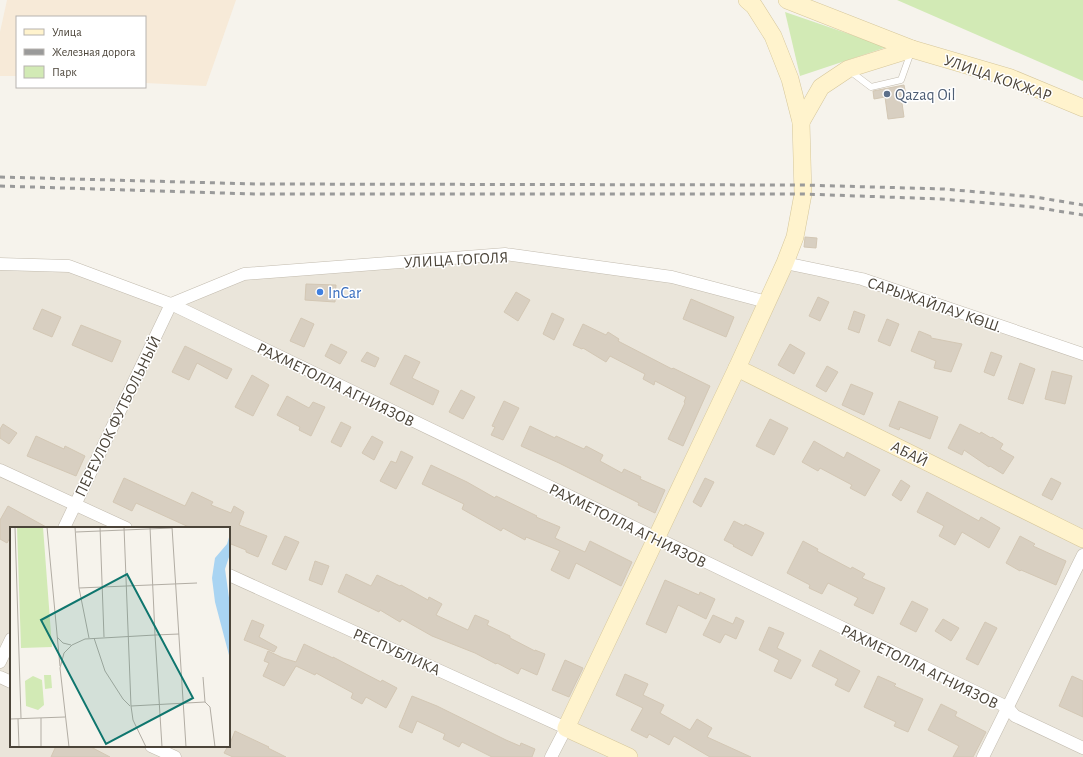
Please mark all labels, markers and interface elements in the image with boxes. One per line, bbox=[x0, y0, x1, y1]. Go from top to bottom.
legend bbox=[16, 16, 146, 88]
text: Улица bbox=[52, 26, 82, 38]
text: Железная дорога bbox=[52, 46, 136, 58]
street label: УЛИЦА КОКЖАР bbox=[942, 52, 1054, 104]
text: Парк bbox=[52, 66, 77, 78]
place label: Qazaq Oil bbox=[895, 87, 955, 104]
marker: Qazaq Oil bbox=[882, 89, 892, 99]
street label: УЛИЦА ГОГОЛЯ bbox=[403, 249, 509, 271]
street label: САРЫЖАЙЛАУ КӨШ. bbox=[865, 273, 1004, 335]
place label: InCar bbox=[328, 285, 362, 301]
marker: InCar bbox=[315, 287, 325, 297]
street label: ПЕРЕУЛОК ФУТБОЛЬНЫЙ bbox=[71, 333, 164, 499]
street label: РАХМЕТОЛЛА АГНИЯЗОВ bbox=[254, 340, 417, 430]
street label: АБАЙ bbox=[888, 437, 931, 470]
street label: РАХМЕТОЛЛА АГНИЯЗОВ bbox=[546, 481, 709, 571]
inset map bbox=[10, 527, 230, 747]
street label: РАХМЕТОЛЛА АГНИЯЗОВ bbox=[838, 622, 1001, 712]
street label: РЕСПУБЛИКА bbox=[350, 626, 443, 679]

